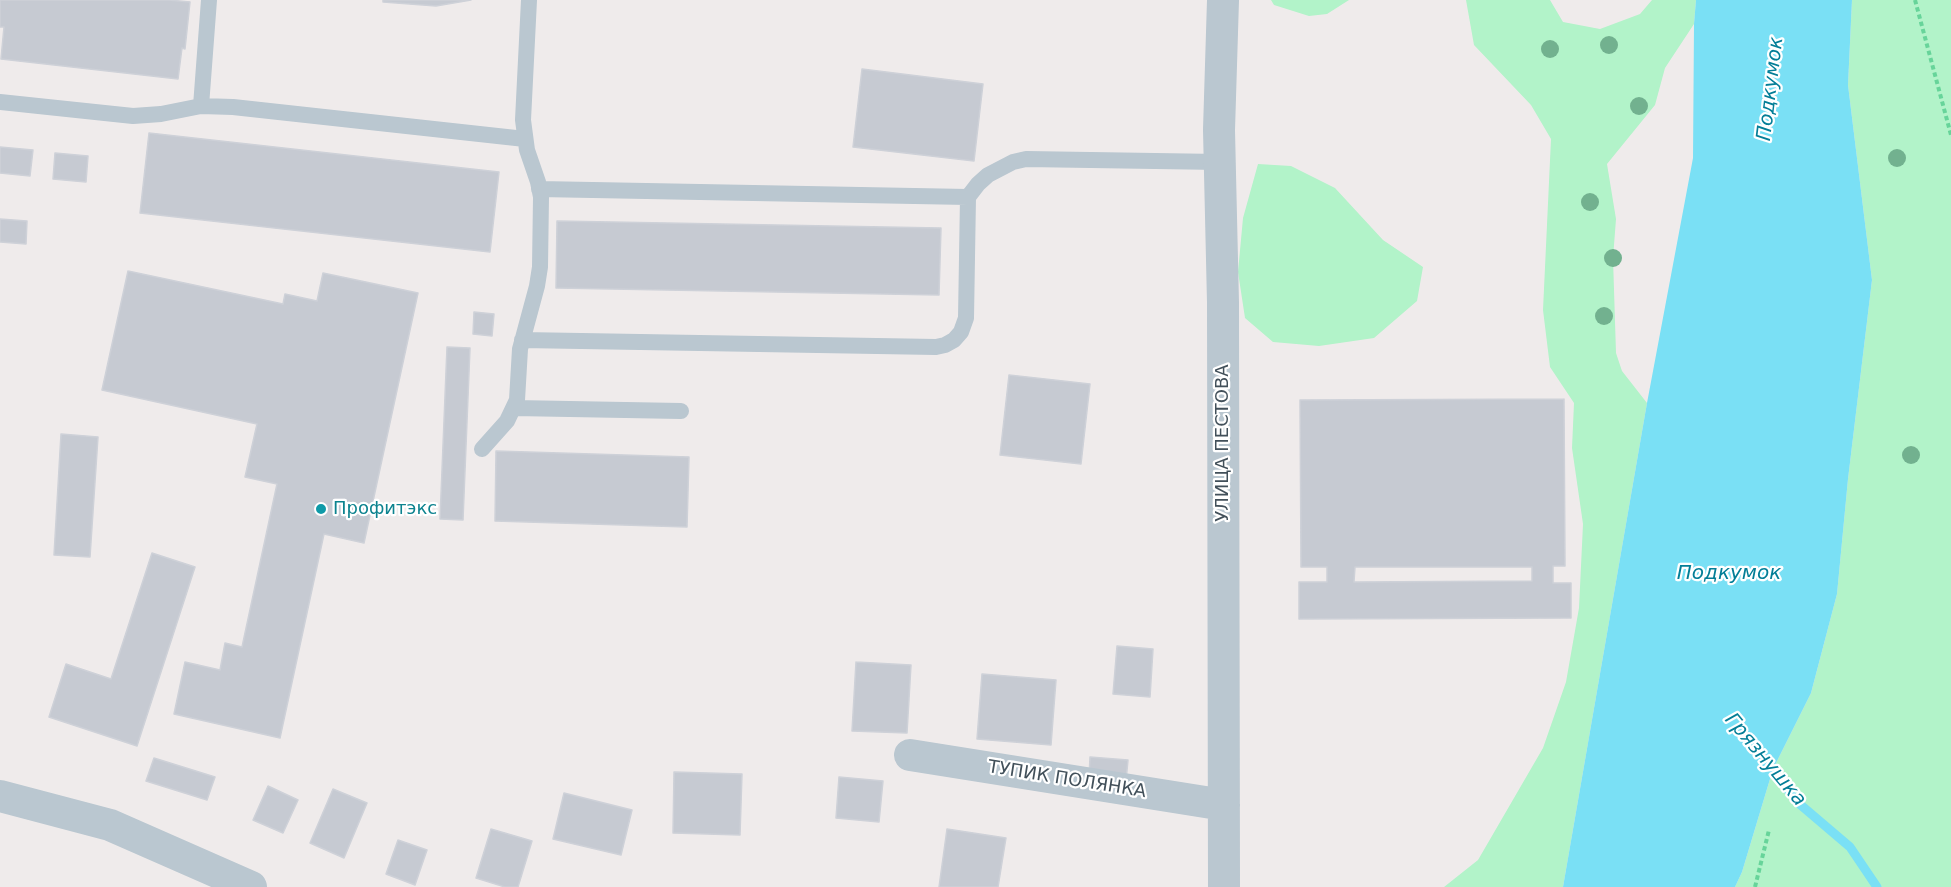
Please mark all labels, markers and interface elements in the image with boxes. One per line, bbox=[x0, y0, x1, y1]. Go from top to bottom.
water label: Подкумок bbox=[1753, 36, 1789, 142]
street label: УЛИЦА ПЕСТОВА bbox=[1212, 364, 1234, 522]
place label: Профитэкс bbox=[333, 498, 437, 520]
marker: Профитэкс bbox=[314, 502, 328, 516]
water label: Подкумок bbox=[1677, 562, 1781, 586]
water label: Грязнушка bbox=[1719, 709, 1811, 811]
street label: ТУПИК ПОЛЯНКА bbox=[986, 757, 1148, 803]

